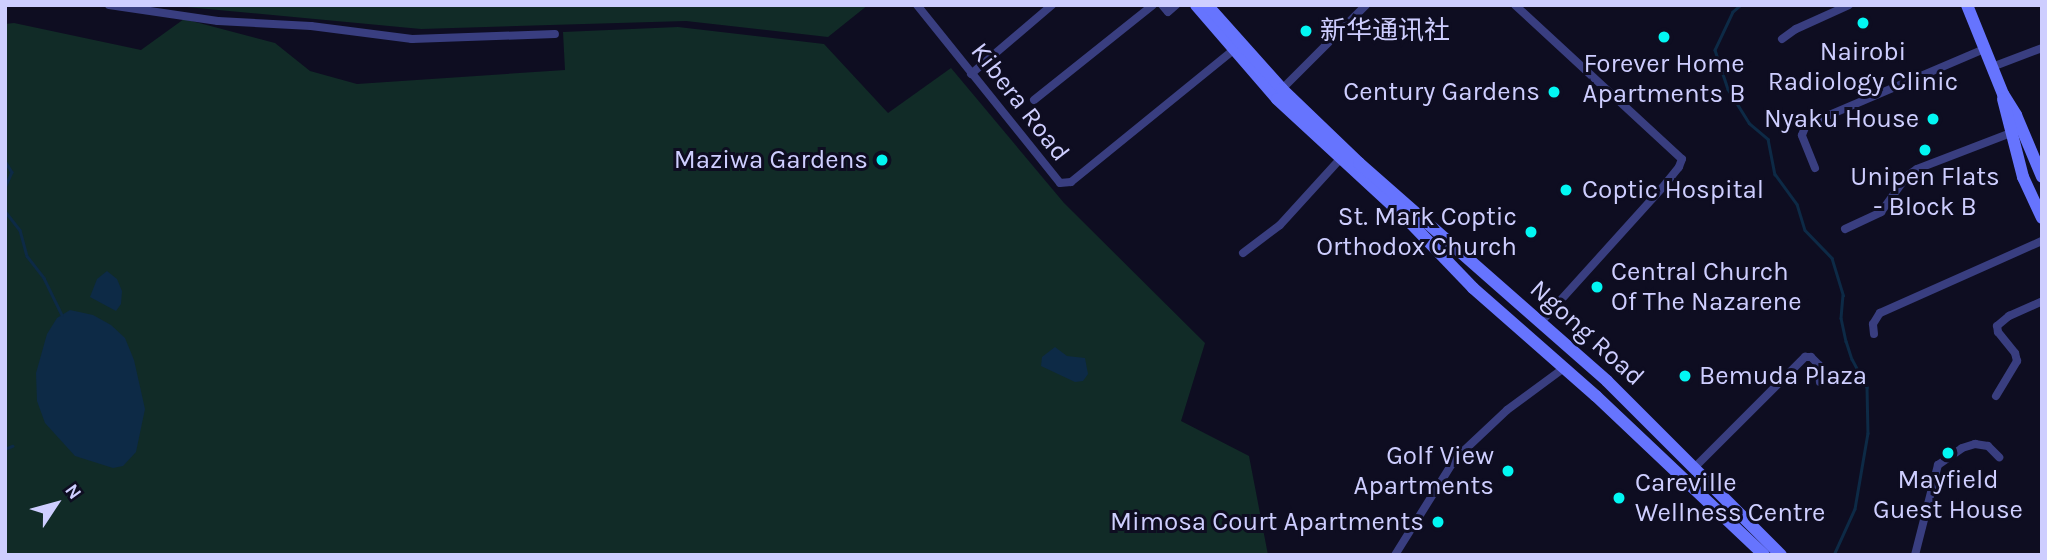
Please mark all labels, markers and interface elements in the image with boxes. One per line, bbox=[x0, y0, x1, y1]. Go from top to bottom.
marker: Nairobi Radiology Clinic bbox=[1853, 13, 1873, 33]
place label: 新华通讯社 bbox=[1320, 15, 1450, 47]
marker: 新华通讯社 bbox=[1298, 23, 1314, 39]
marker: Forever Home Apartments B bbox=[1656, 29, 1672, 45]
street label: Kibera Road bbox=[964, 36, 1076, 168]
place label: Nairobi Radiology Clinic bbox=[1768, 36, 1958, 98]
place label: Forever Home Apartments B bbox=[1583, 48, 1745, 110]
place label: Century Gardens bbox=[1343, 76, 1540, 108]
marker: Century Gardens bbox=[1546, 84, 1562, 100]
place label: Nyaku House bbox=[1764, 103, 1919, 135]
marker: Nyaku House bbox=[1925, 111, 1941, 127]
marker: Unipen Flats - Block B bbox=[1917, 142, 1933, 158]
place label: Maziwa Gardens bbox=[674, 144, 868, 176]
marker: Maziwa Gardens bbox=[874, 152, 890, 168]
place label: Unipen Flats - Block B bbox=[1850, 161, 2000, 222]
place label: Coptic Hospital bbox=[1582, 174, 1764, 206]
marker: Coptic Hospital bbox=[1556, 180, 1576, 200]
place label: St. Mark Coptic Orthodox Church bbox=[1316, 201, 1517, 262]
marker: St. Mark Coptic Orthodox Church bbox=[1523, 224, 1539, 240]
place label: Central Church Of The Nazarene bbox=[1611, 256, 1802, 318]
street label: Ngong Road bbox=[1523, 274, 1651, 392]
marker: Central Church Of The Nazarene bbox=[1589, 279, 1605, 295]
place label: Bemuda Plaza bbox=[1699, 360, 1867, 392]
marker: Bemuda Plaza bbox=[1677, 368, 1693, 384]
place label: Golf View Apartments bbox=[1354, 440, 1494, 502]
marker: Mayfield Guest House bbox=[1940, 445, 1956, 461]
marker: Golf View Apartments bbox=[1500, 463, 1516, 479]
place label: Mayfield Guest House bbox=[1873, 464, 2023, 526]
place label: Careville Wellness Centre bbox=[1635, 467, 1825, 528]
north arrow bbox=[21, 469, 91, 539]
text: N bbox=[60, 480, 86, 504]
marker: Careville Wellness Centre bbox=[1609, 488, 1629, 508]
place label: Mimosa Court Apartments bbox=[1110, 506, 1424, 538]
marker: Mimosa Court Apartments bbox=[1430, 514, 1446, 530]

